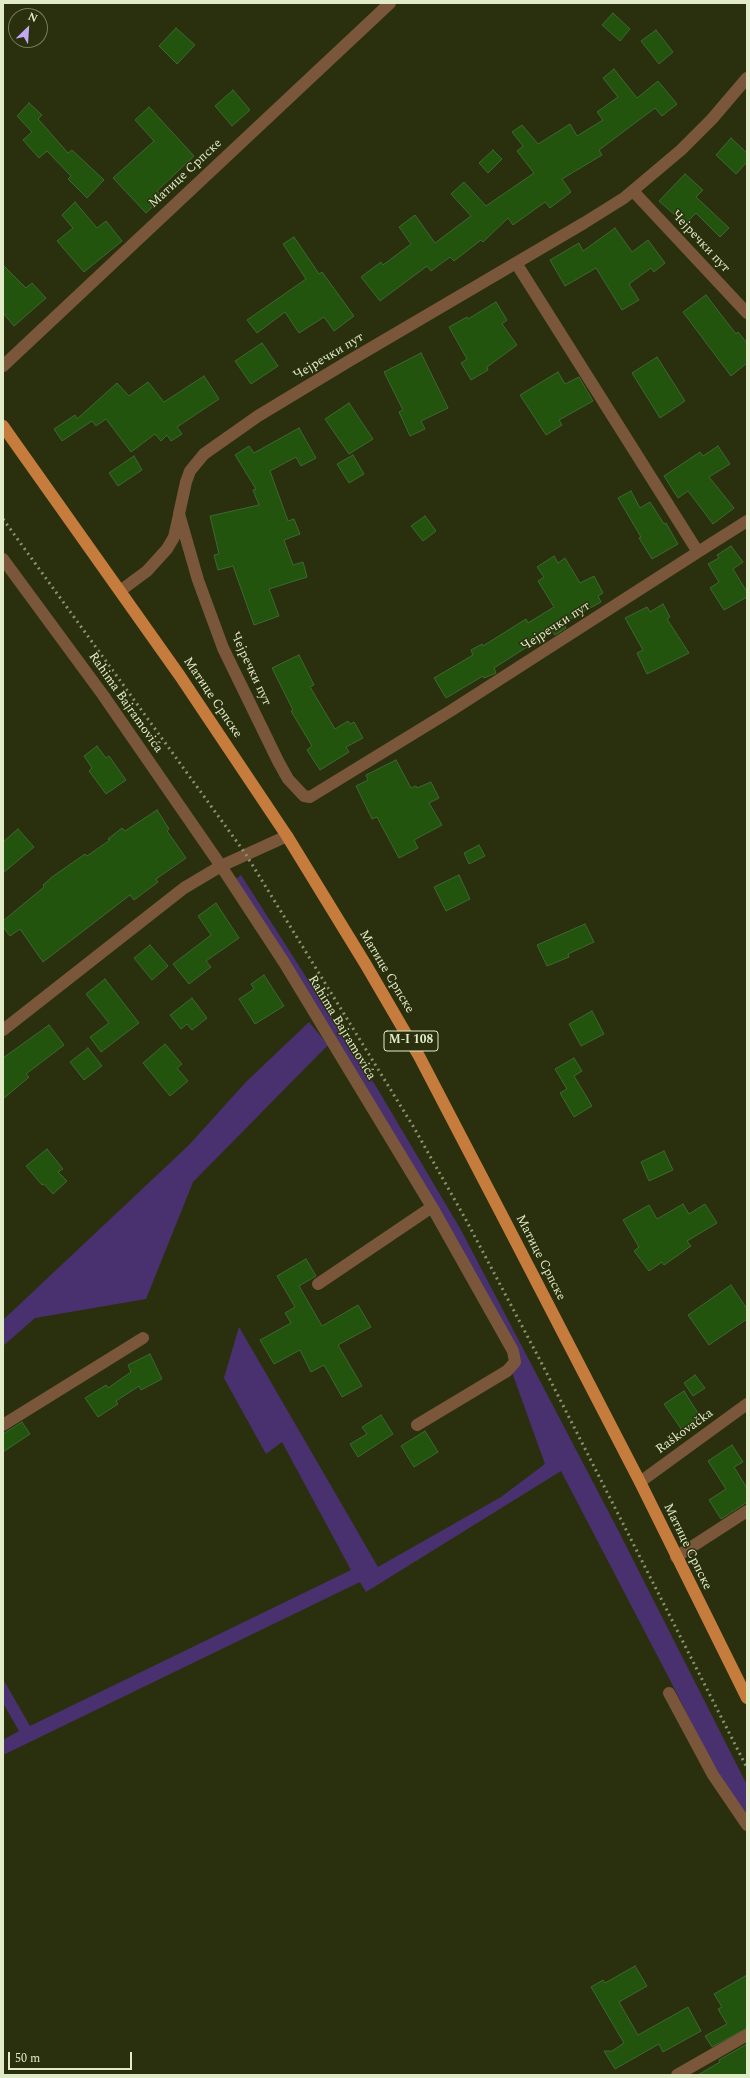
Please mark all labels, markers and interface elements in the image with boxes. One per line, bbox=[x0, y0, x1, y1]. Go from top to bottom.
north arrow bbox=[8, 8, 48, 48]
text: N bbox=[25, 8, 41, 27]
street label: Матице Српске bbox=[146, 136, 226, 212]
street label: Чејречки пут bbox=[667, 208, 733, 276]
street label: Чејречки пут bbox=[291, 330, 367, 384]
street label: Чејречки пут bbox=[519, 599, 593, 655]
street label: Чејречки пут bbox=[226, 630, 274, 708]
street label: Rahima Bajramovića bbox=[84, 650, 166, 756]
street label: Матице Српске bbox=[179, 655, 245, 741]
street label: Матице Српске bbox=[355, 928, 417, 1016]
street label: Rahima Bajramovića bbox=[304, 973, 378, 1083]
road number: M-I 108 bbox=[384, 1031, 438, 1051]
street label: Матице Српске bbox=[512, 1213, 568, 1303]
street label: Raškovačka bbox=[653, 1406, 717, 1458]
street label: Матице Српске bbox=[659, 1501, 715, 1593]
scale bar bbox=[10, 2044, 134, 2070]
text: 50 m bbox=[15, 2049, 40, 2068]

